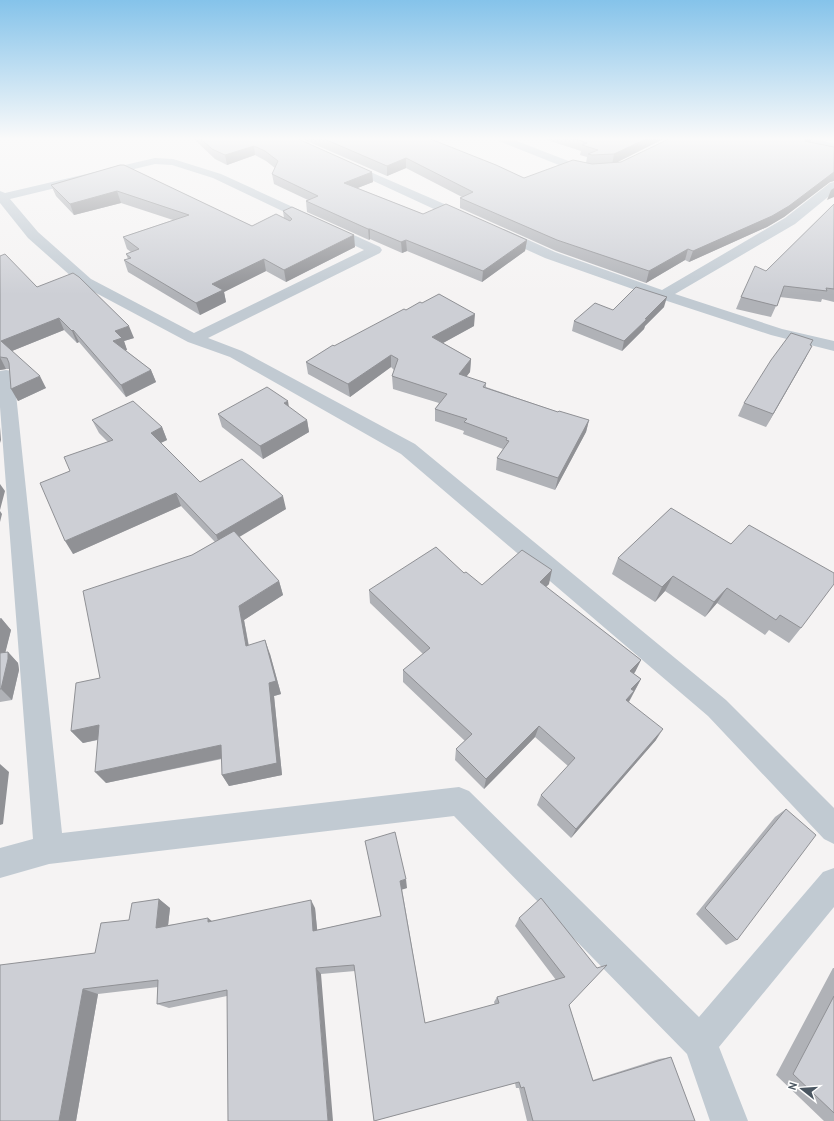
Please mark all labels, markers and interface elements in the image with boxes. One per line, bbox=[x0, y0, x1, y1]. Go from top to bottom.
north arrow bbox=[782, 1069, 822, 1109]
text: N bbox=[785, 1081, 800, 1092]

